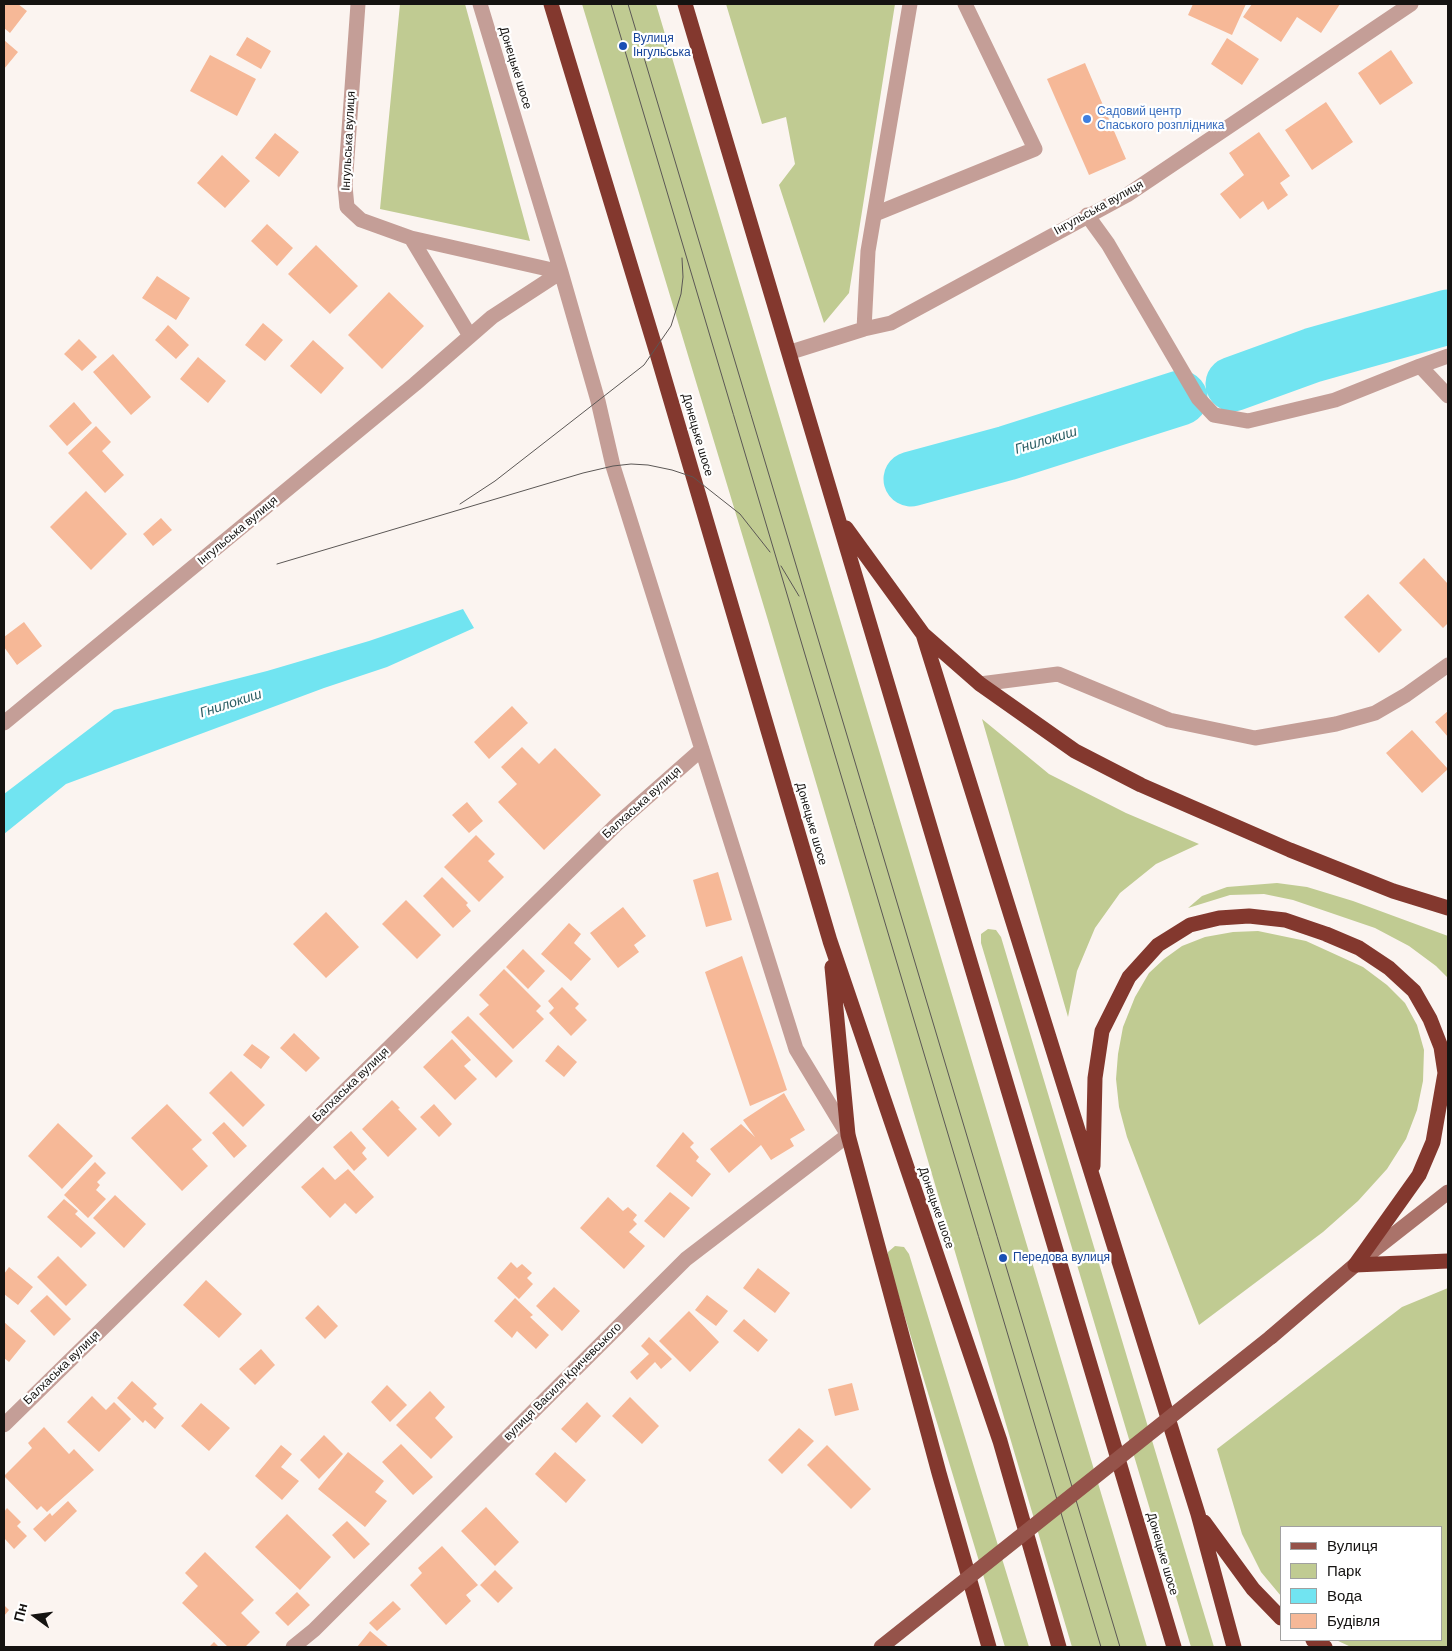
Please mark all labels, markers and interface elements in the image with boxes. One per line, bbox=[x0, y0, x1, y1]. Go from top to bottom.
street label: Донецьке шосе bbox=[496, 25, 534, 111]
place label: Вулиця Інгульська bbox=[633, 32, 691, 60]
marker: Вулиця Інгульська bbox=[617, 40, 629, 52]
street label: Інгульська вулиця bbox=[339, 91, 359, 191]
place label: Садовий центр Спаського розплідника bbox=[1097, 105, 1225, 133]
marker: Садовий центр Спаського розплідника bbox=[1081, 113, 1093, 125]
street label: Інгульська вулиця bbox=[1052, 177, 1146, 239]
street label: Донецьке шосе bbox=[678, 392, 716, 478]
water label: Гнилокиш bbox=[1013, 424, 1079, 458]
street label: Інгульська вулиця bbox=[195, 493, 281, 569]
water label: Гнилокиш bbox=[198, 686, 264, 722]
street label: Балхаська вулиця bbox=[600, 764, 684, 842]
street label: Донецьке шосе bbox=[792, 781, 830, 867]
street label: Балхаська вулиця bbox=[310, 1045, 392, 1125]
street label: Донецьке шосе bbox=[915, 1165, 957, 1251]
place label: Передова вулиця bbox=[1013, 1251, 1110, 1265]
marker: Передова вулиця bbox=[997, 1252, 1009, 1264]
street label: вулиця Василя Кричевського bbox=[501, 1320, 625, 1444]
street label: Балхаська вулиця bbox=[21, 1328, 103, 1408]
street label: Донецьке шосе bbox=[1143, 1511, 1181, 1597]
legend bbox=[1280, 1526, 1442, 1641]
text: Вулиця bbox=[1327, 1536, 1378, 1556]
text: Парк bbox=[1327, 1561, 1361, 1581]
text: Вода bbox=[1327, 1586, 1362, 1606]
north arrow bbox=[10, 1591, 60, 1641]
text: Пн bbox=[9, 1601, 31, 1624]
text: Будівля bbox=[1327, 1611, 1380, 1631]

